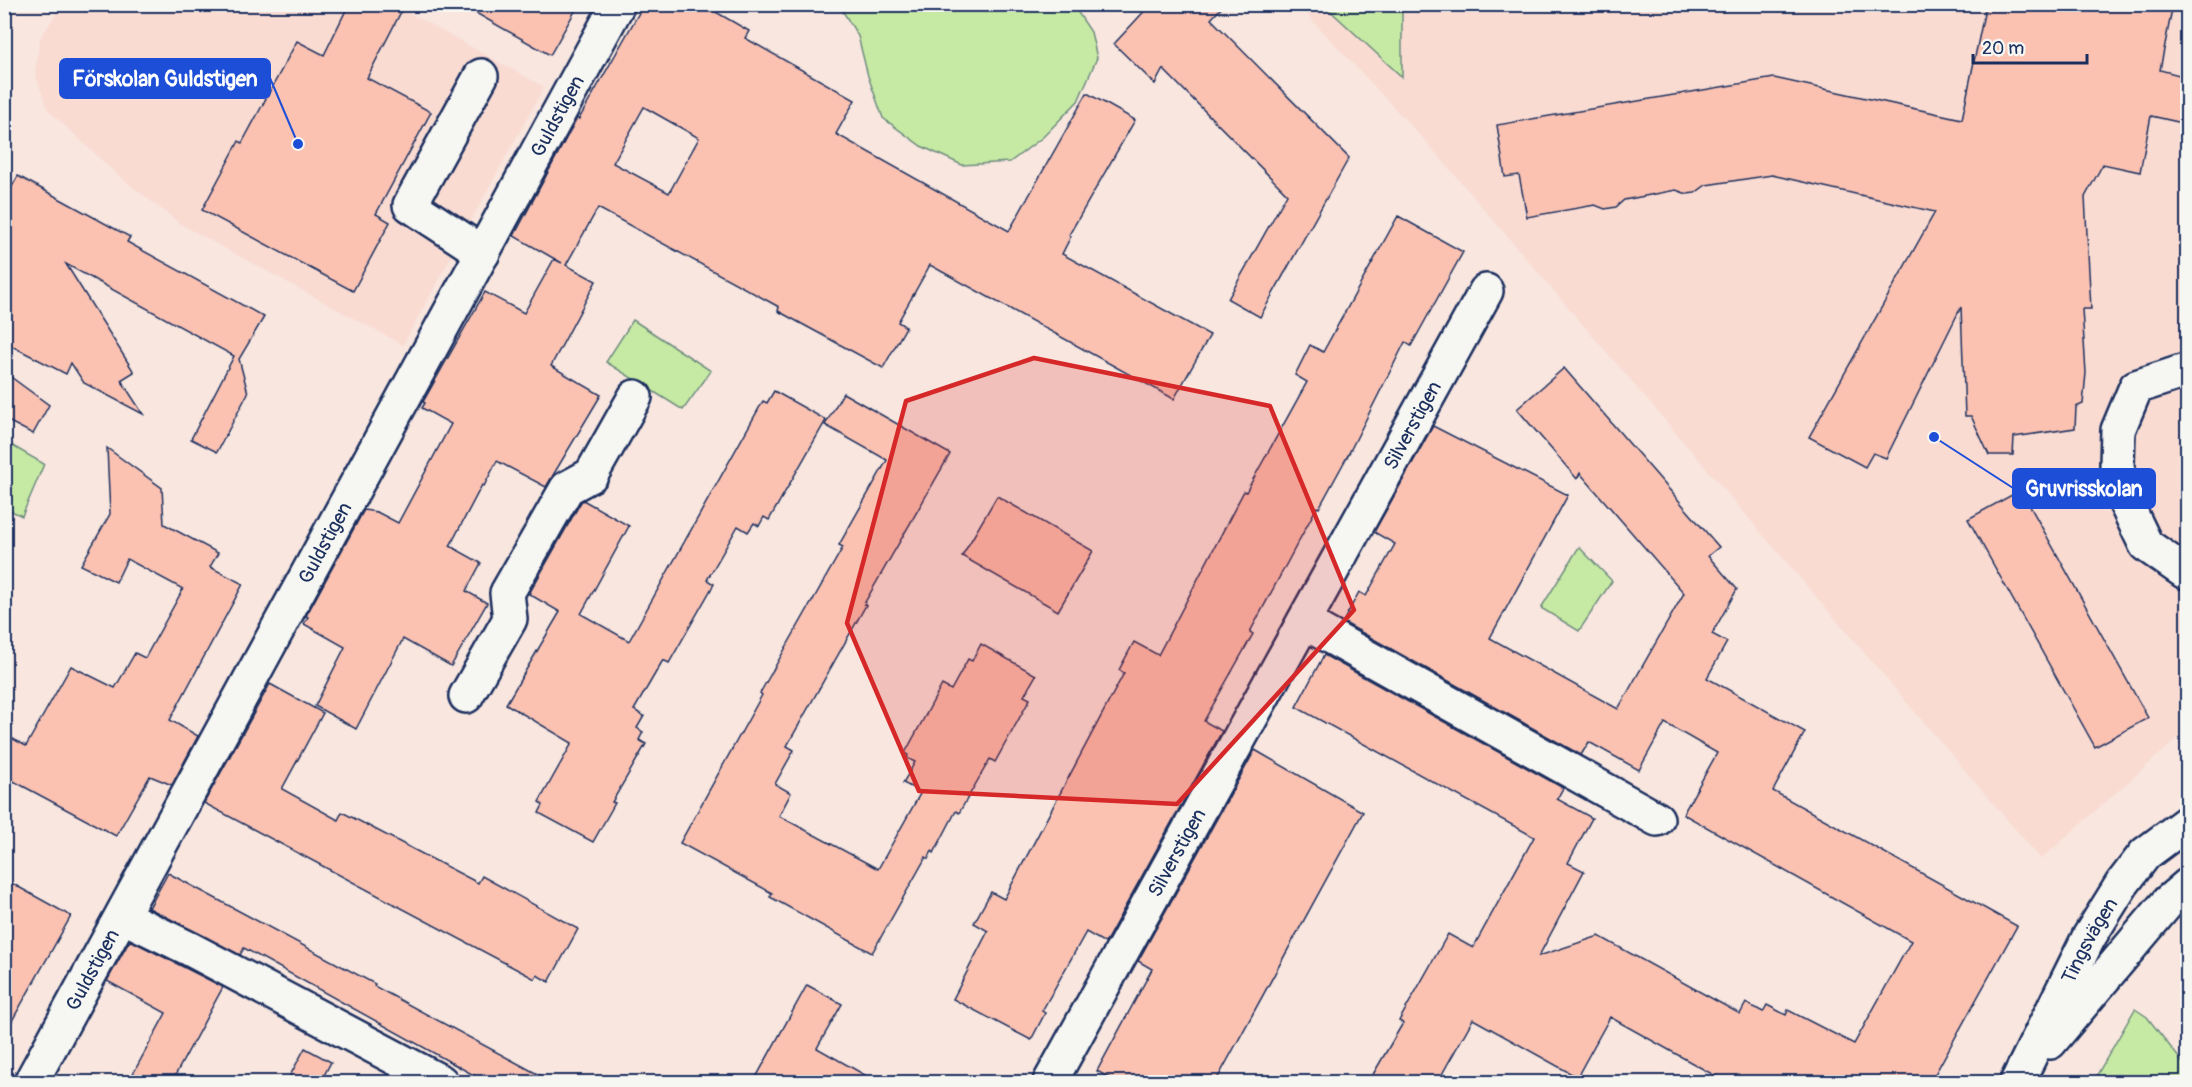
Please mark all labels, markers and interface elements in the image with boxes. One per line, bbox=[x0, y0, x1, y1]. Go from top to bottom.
scale bar bbox=[1973, 27, 2087, 65]
text: 20 m bbox=[1982, 37, 2024, 60]
callout: Förskolan Guldstigen bbox=[60, 59, 270, 98]
text: Förskolan Guldstigen bbox=[72, 66, 258, 93]
street label: Guldstigen bbox=[525, 71, 590, 161]
street label: Silverstigen bbox=[1378, 377, 1447, 474]
callout: Gruvrisskolan bbox=[2013, 469, 2155, 508]
text: Gruvrisskolan bbox=[2025, 476, 2143, 503]
street label: Guldstigen bbox=[293, 498, 357, 588]
street label: Silverstigen bbox=[1142, 804, 1211, 901]
street label: Tingsvägen bbox=[2056, 893, 2123, 988]
street label: Guldstigen bbox=[60, 925, 125, 1015]

